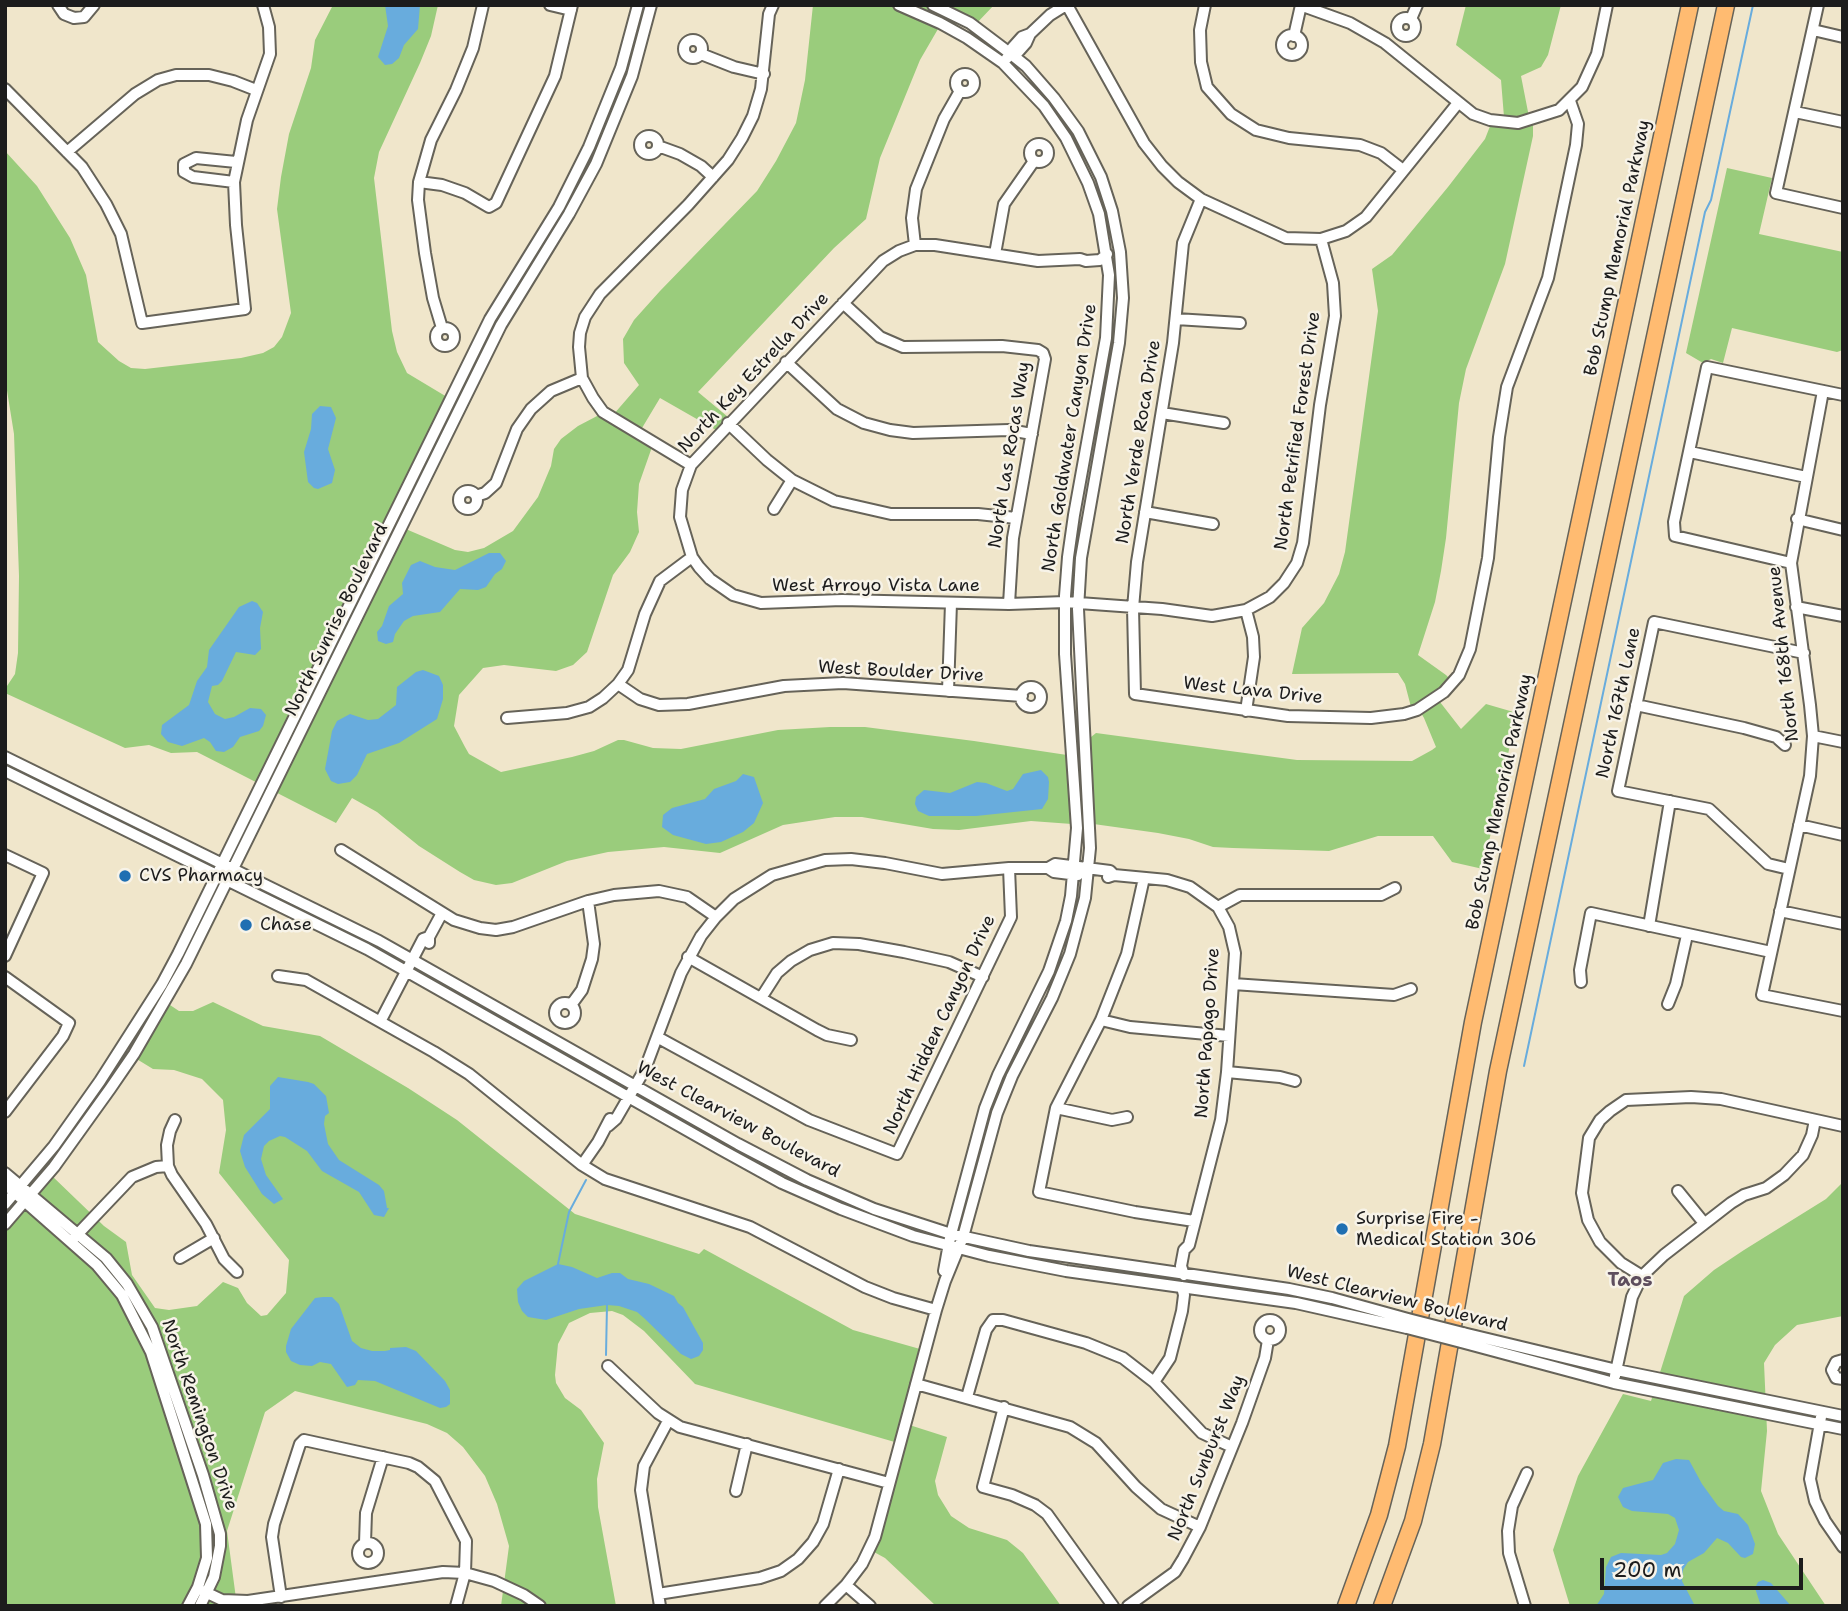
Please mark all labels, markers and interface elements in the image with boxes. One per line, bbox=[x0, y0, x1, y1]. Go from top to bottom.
street label: Bob Stump Memorial Parkway bbox=[1580, 118, 1656, 378]
street label: North Key Estrella Drive bbox=[674, 288, 834, 458]
street label: North Goldwater Canyon Drive bbox=[1038, 302, 1102, 574]
street label: North Petrified Forest Drive bbox=[1271, 310, 1325, 552]
street label: North Verde Roca Drive bbox=[1112, 339, 1166, 545]
street label: North Las Rocas Way bbox=[985, 360, 1035, 550]
street label: North Sunrise Boulevard bbox=[281, 520, 393, 720]
street label: North 168th Avenue bbox=[1764, 565, 1804, 743]
street label: West Arroyo Vista Lane bbox=[772, 575, 980, 597]
street label: North 167th Lane bbox=[1592, 625, 1646, 781]
street label: West Boulder Drive bbox=[817, 657, 985, 687]
street label: Bob Stump Memorial Parkway bbox=[1462, 672, 1538, 932]
street label: West Lava Drive bbox=[1182, 673, 1324, 709]
place label: CVS Pharmacy bbox=[139, 865, 263, 887]
marker: CVS Pharmacy bbox=[117, 868, 133, 884]
street label: North Hidden Canyon Drive bbox=[880, 912, 1000, 1138]
place label: Chase bbox=[260, 914, 312, 936]
marker: Chase bbox=[238, 917, 254, 933]
street label: North Papago Drive bbox=[1191, 947, 1225, 1119]
street label: West Clearview Boulevard bbox=[633, 1057, 843, 1183]
place label: Surprise Fire - Medical Station 306 bbox=[1356, 1208, 1537, 1250]
marker: Surprise Fire - Medical Station 306 bbox=[1334, 1221, 1350, 1237]
street label: West Clearview Boulevard bbox=[1284, 1261, 1510, 1337]
district label: Taos bbox=[1608, 1270, 1652, 1292]
street label: North Remington Drive bbox=[156, 1317, 242, 1513]
street label: North Sunburst Way bbox=[1164, 1372, 1250, 1544]
scale bar bbox=[1603, 1544, 1806, 1588]
text: 200 m bbox=[1613, 1556, 1682, 1584]

